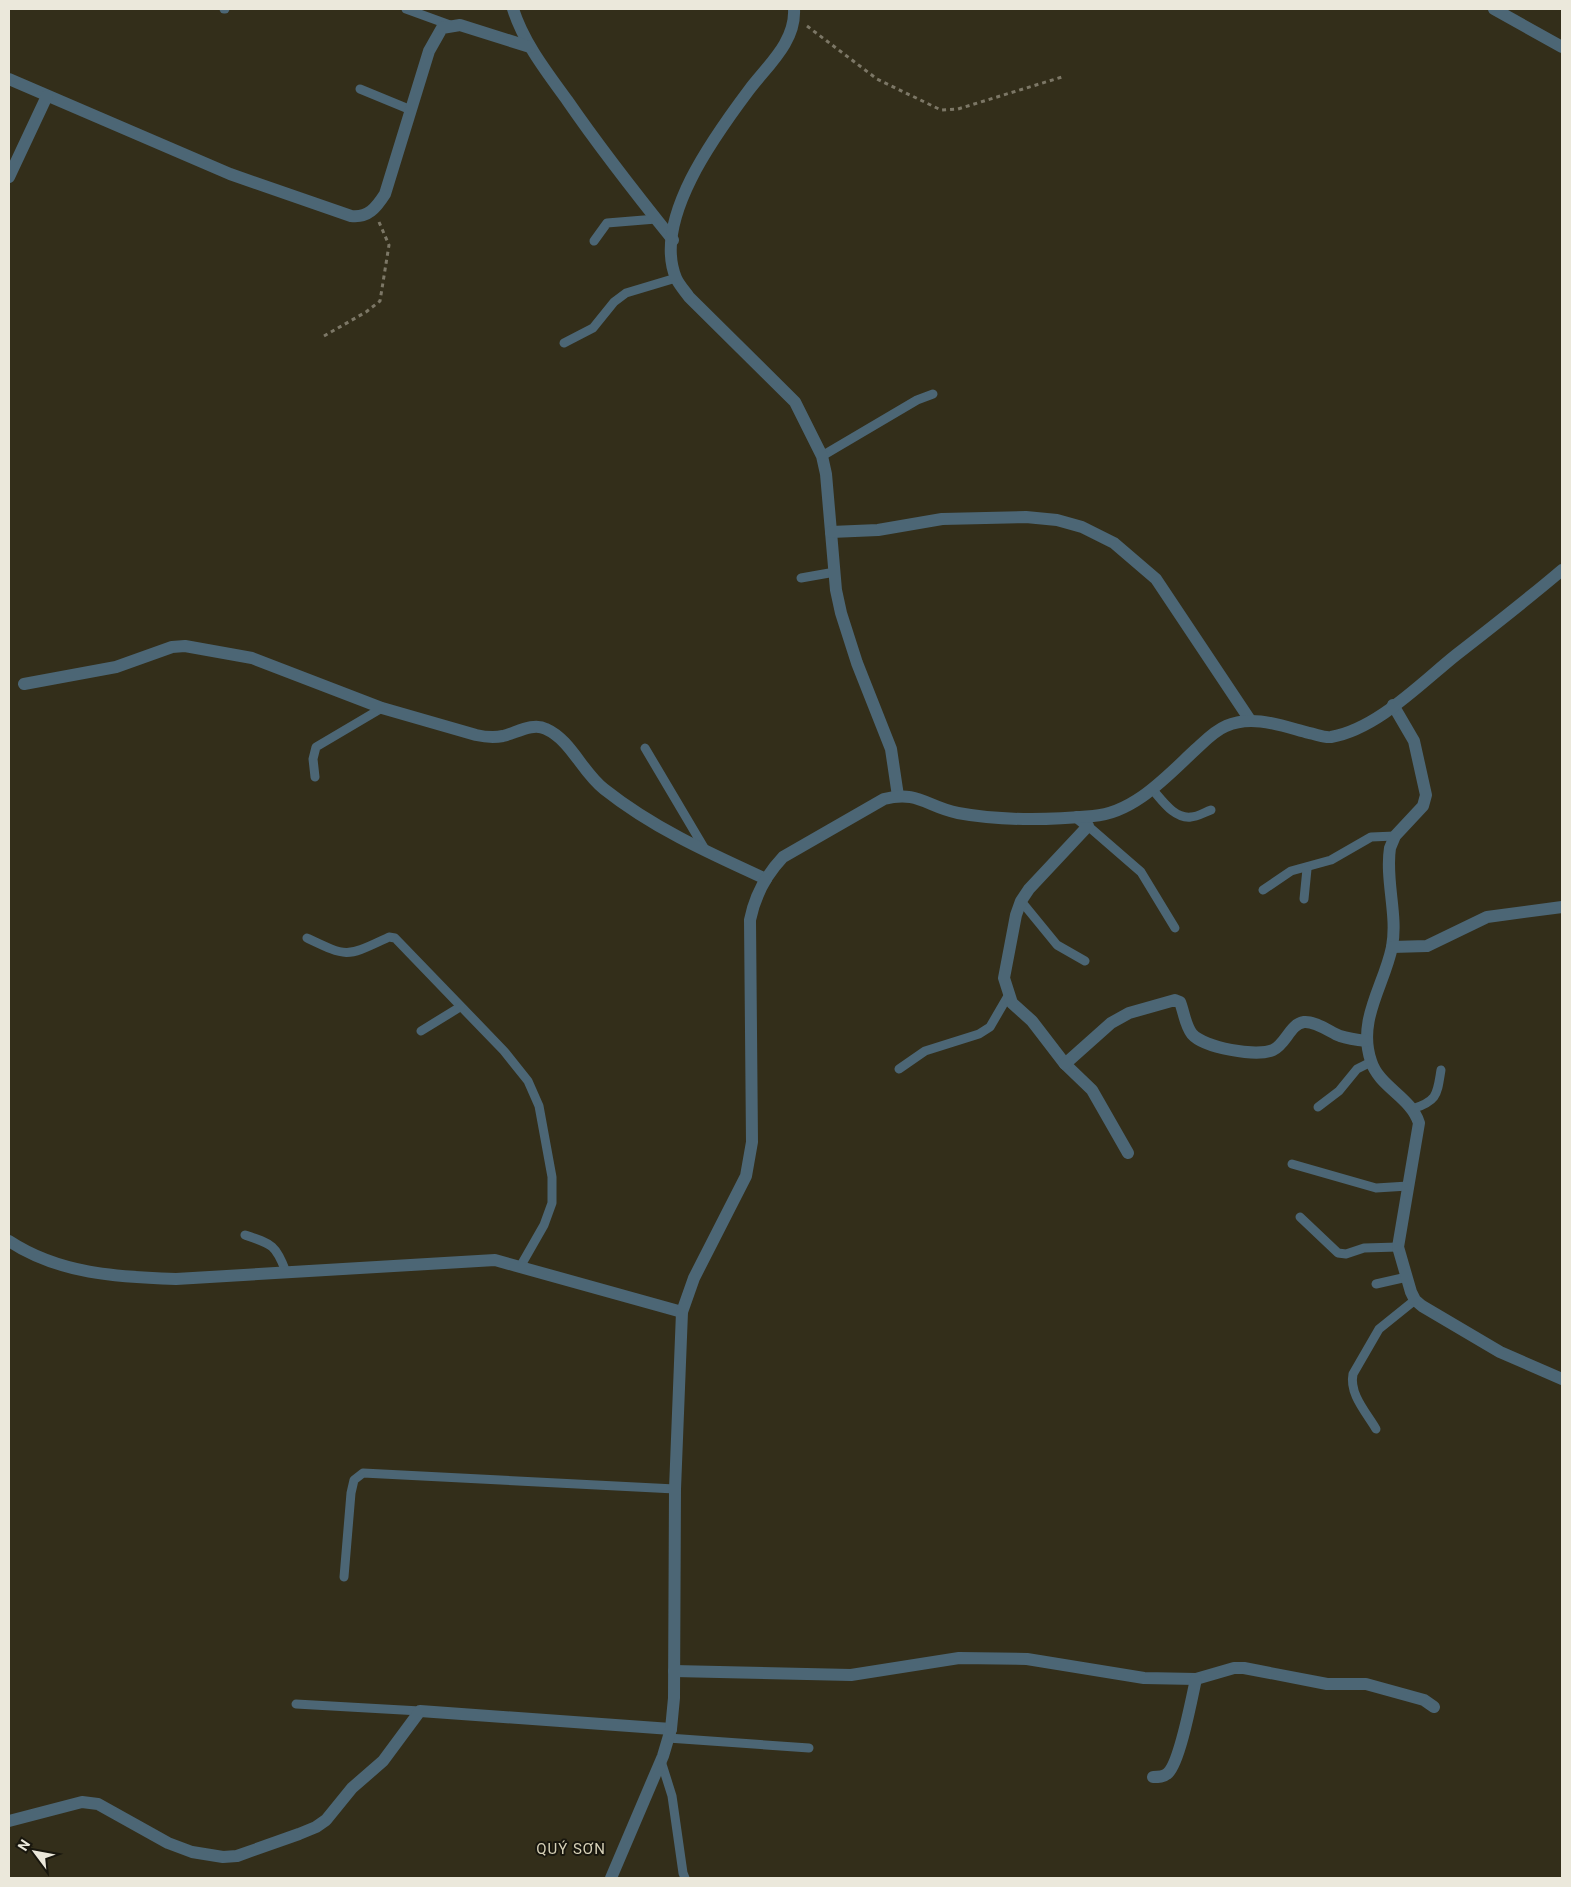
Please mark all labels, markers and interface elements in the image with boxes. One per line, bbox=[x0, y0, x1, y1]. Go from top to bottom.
north arrow bbox=[10, 1827, 60, 1877]
text: N bbox=[15, 1837, 33, 1854]
district label: QUÝ SƠN bbox=[536, 1840, 606, 1858]

